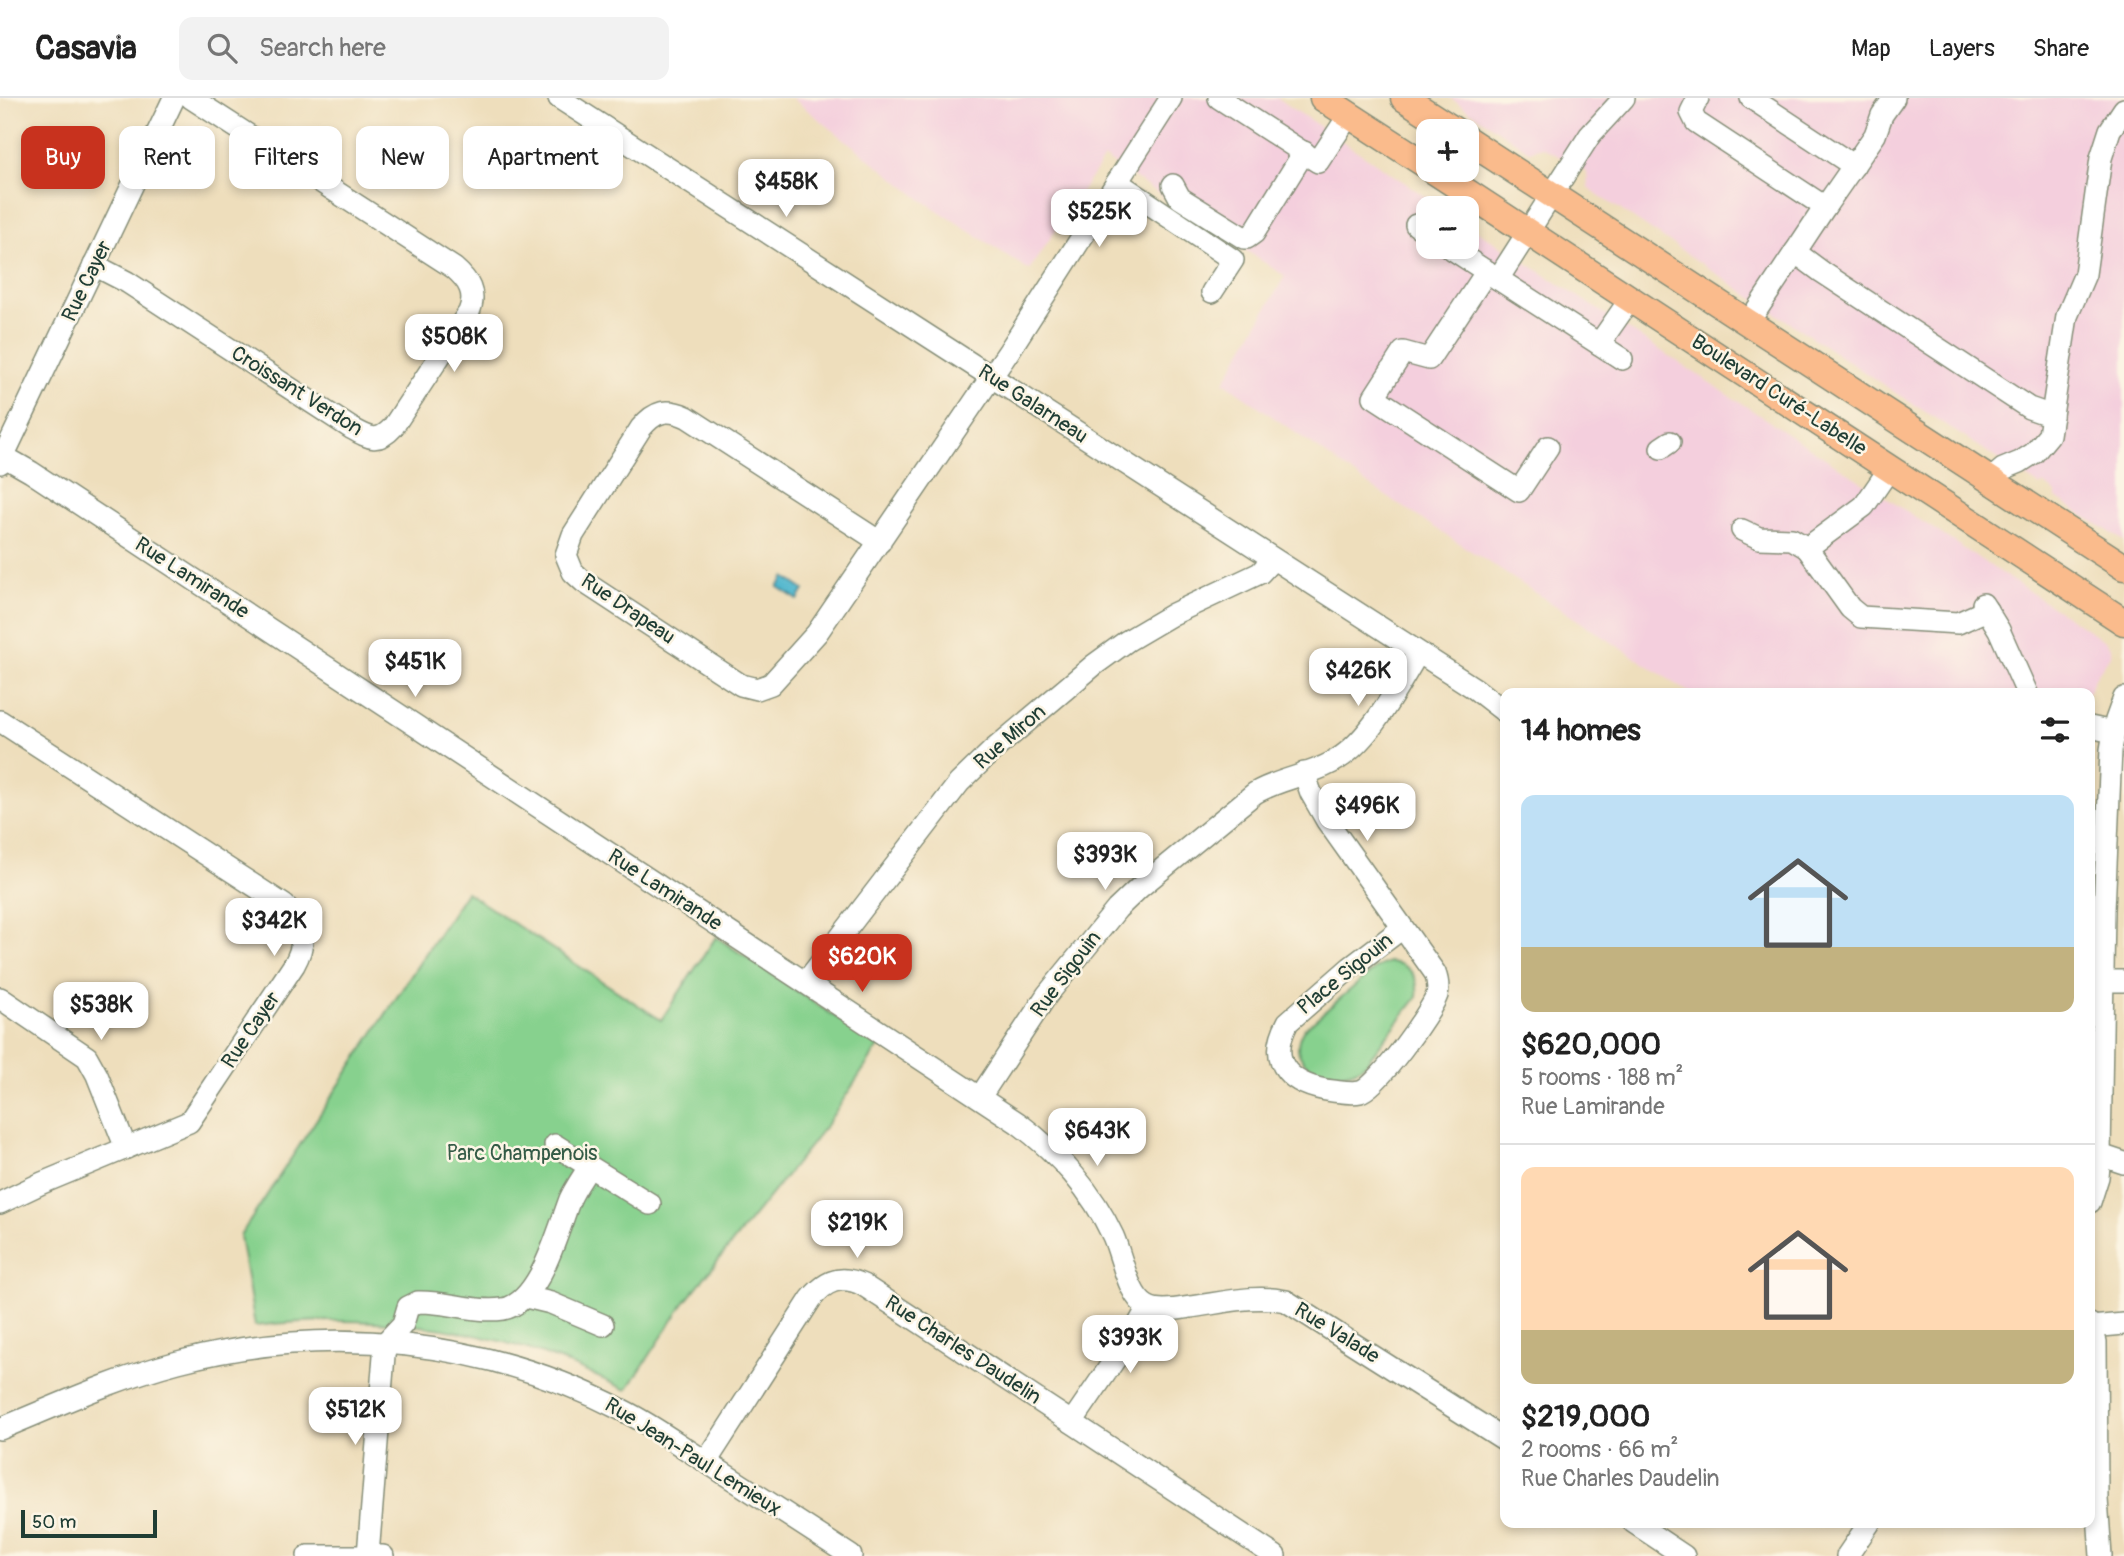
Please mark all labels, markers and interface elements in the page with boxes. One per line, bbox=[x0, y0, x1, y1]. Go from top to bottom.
search box bbox=[179, 17, 669, 80]
text: Casavia bbox=[35, 28, 137, 69]
icon: search bbox=[203, 29, 241, 67]
text: Search here bbox=[259, 32, 386, 64]
text: Map bbox=[1851, 34, 1891, 63]
text: Layers bbox=[1929, 34, 1995, 63]
text: Share bbox=[2033, 34, 2089, 63]
map controls bbox=[1416, 119, 1479, 259]
button: + bbox=[1416, 119, 1479, 182]
chip: Buy bbox=[21, 126, 105, 189]
chip: Rent bbox=[119, 126, 215, 189]
chip: Filters bbox=[229, 126, 342, 189]
chip: New bbox=[356, 126, 449, 189]
chip: Apartment bbox=[463, 126, 623, 189]
pin: $458K bbox=[737, 159, 835, 219]
text: $458K bbox=[754, 167, 818, 196]
pin: $525K bbox=[1050, 190, 1148, 249]
button: − bbox=[1416, 196, 1479, 259]
text: $525K bbox=[1067, 197, 1131, 226]
street label: Rue Cayer bbox=[56, 236, 118, 326]
pin: $508K bbox=[405, 314, 503, 374]
text: $508K bbox=[421, 322, 487, 351]
street label: Boulevard Curé-Labelle bbox=[1686, 328, 1872, 462]
street label: Croissant Verdon bbox=[226, 340, 368, 442]
street label: Rue Galarneau bbox=[973, 358, 1093, 450]
street label: Rue Lamirande bbox=[130, 531, 255, 625]
street label: Rue Drapeau bbox=[576, 568, 680, 650]
pin: $451K bbox=[366, 640, 464, 699]
text: $451K bbox=[384, 647, 446, 676]
pin: $426K bbox=[1309, 648, 1407, 708]
text: $426K bbox=[1325, 656, 1391, 685]
street label: Rue Miron bbox=[968, 698, 1052, 776]
icon: filters bbox=[2036, 711, 2074, 749]
text: 14 homes bbox=[1521, 712, 1641, 749]
pin: $496K bbox=[1318, 784, 1416, 843]
text: $496K bbox=[1335, 791, 1399, 820]
pin: $393K bbox=[1056, 832, 1154, 892]
text: $393K bbox=[1073, 840, 1137, 869]
icon: home bbox=[1735, 840, 1861, 966]
street label: Rue Lamirande bbox=[603, 843, 728, 937]
pin: $342K bbox=[225, 898, 323, 958]
text: $342K bbox=[241, 906, 307, 935]
street label: Rue Sigouin bbox=[1025, 925, 1107, 1023]
street label: Place Sigouin bbox=[1292, 927, 1398, 1021]
pin: $620K bbox=[813, 934, 911, 994]
text: $620K bbox=[828, 942, 896, 971]
pin: $538K bbox=[52, 982, 150, 1042]
street label: Rue Cayer bbox=[215, 986, 287, 1074]
text: $538K bbox=[69, 990, 133, 1019]
text: $620,000 bbox=[1521, 1026, 1661, 1063]
text: 5 rooms · 188 m² bbox=[1521, 1063, 1683, 1092]
text: Rue Lamirande bbox=[1521, 1092, 1664, 1121]
pin: $643K bbox=[1048, 1108, 1146, 1168]
text: $643K bbox=[1064, 1116, 1130, 1145]
park label: Parc Champenois bbox=[446, 1140, 598, 1167]
pin: $219K bbox=[808, 1200, 906, 1260]
text: $219K bbox=[827, 1208, 887, 1237]
icon: home bbox=[1735, 1212, 1861, 1338]
street label: Rue Charles Daudelin bbox=[880, 1289, 1046, 1411]
street label: Rue Valade bbox=[1289, 1296, 1385, 1370]
pin: $393K bbox=[1081, 1316, 1179, 1375]
text: $393K bbox=[1098, 1323, 1162, 1352]
pin: $512K bbox=[306, 1388, 404, 1447]
street label: Rue Jean-Paul Lemieux bbox=[600, 1392, 786, 1522]
text: $512K bbox=[325, 1395, 385, 1424]
text: $219,000 bbox=[1521, 1398, 1650, 1435]
text: 2 rooms · 66 m² bbox=[1521, 1435, 1678, 1464]
text: Rue Charles Daudelin bbox=[1521, 1464, 1720, 1493]
scale bar bbox=[21, 1507, 158, 1539]
text: 50 m bbox=[32, 1510, 76, 1534]

